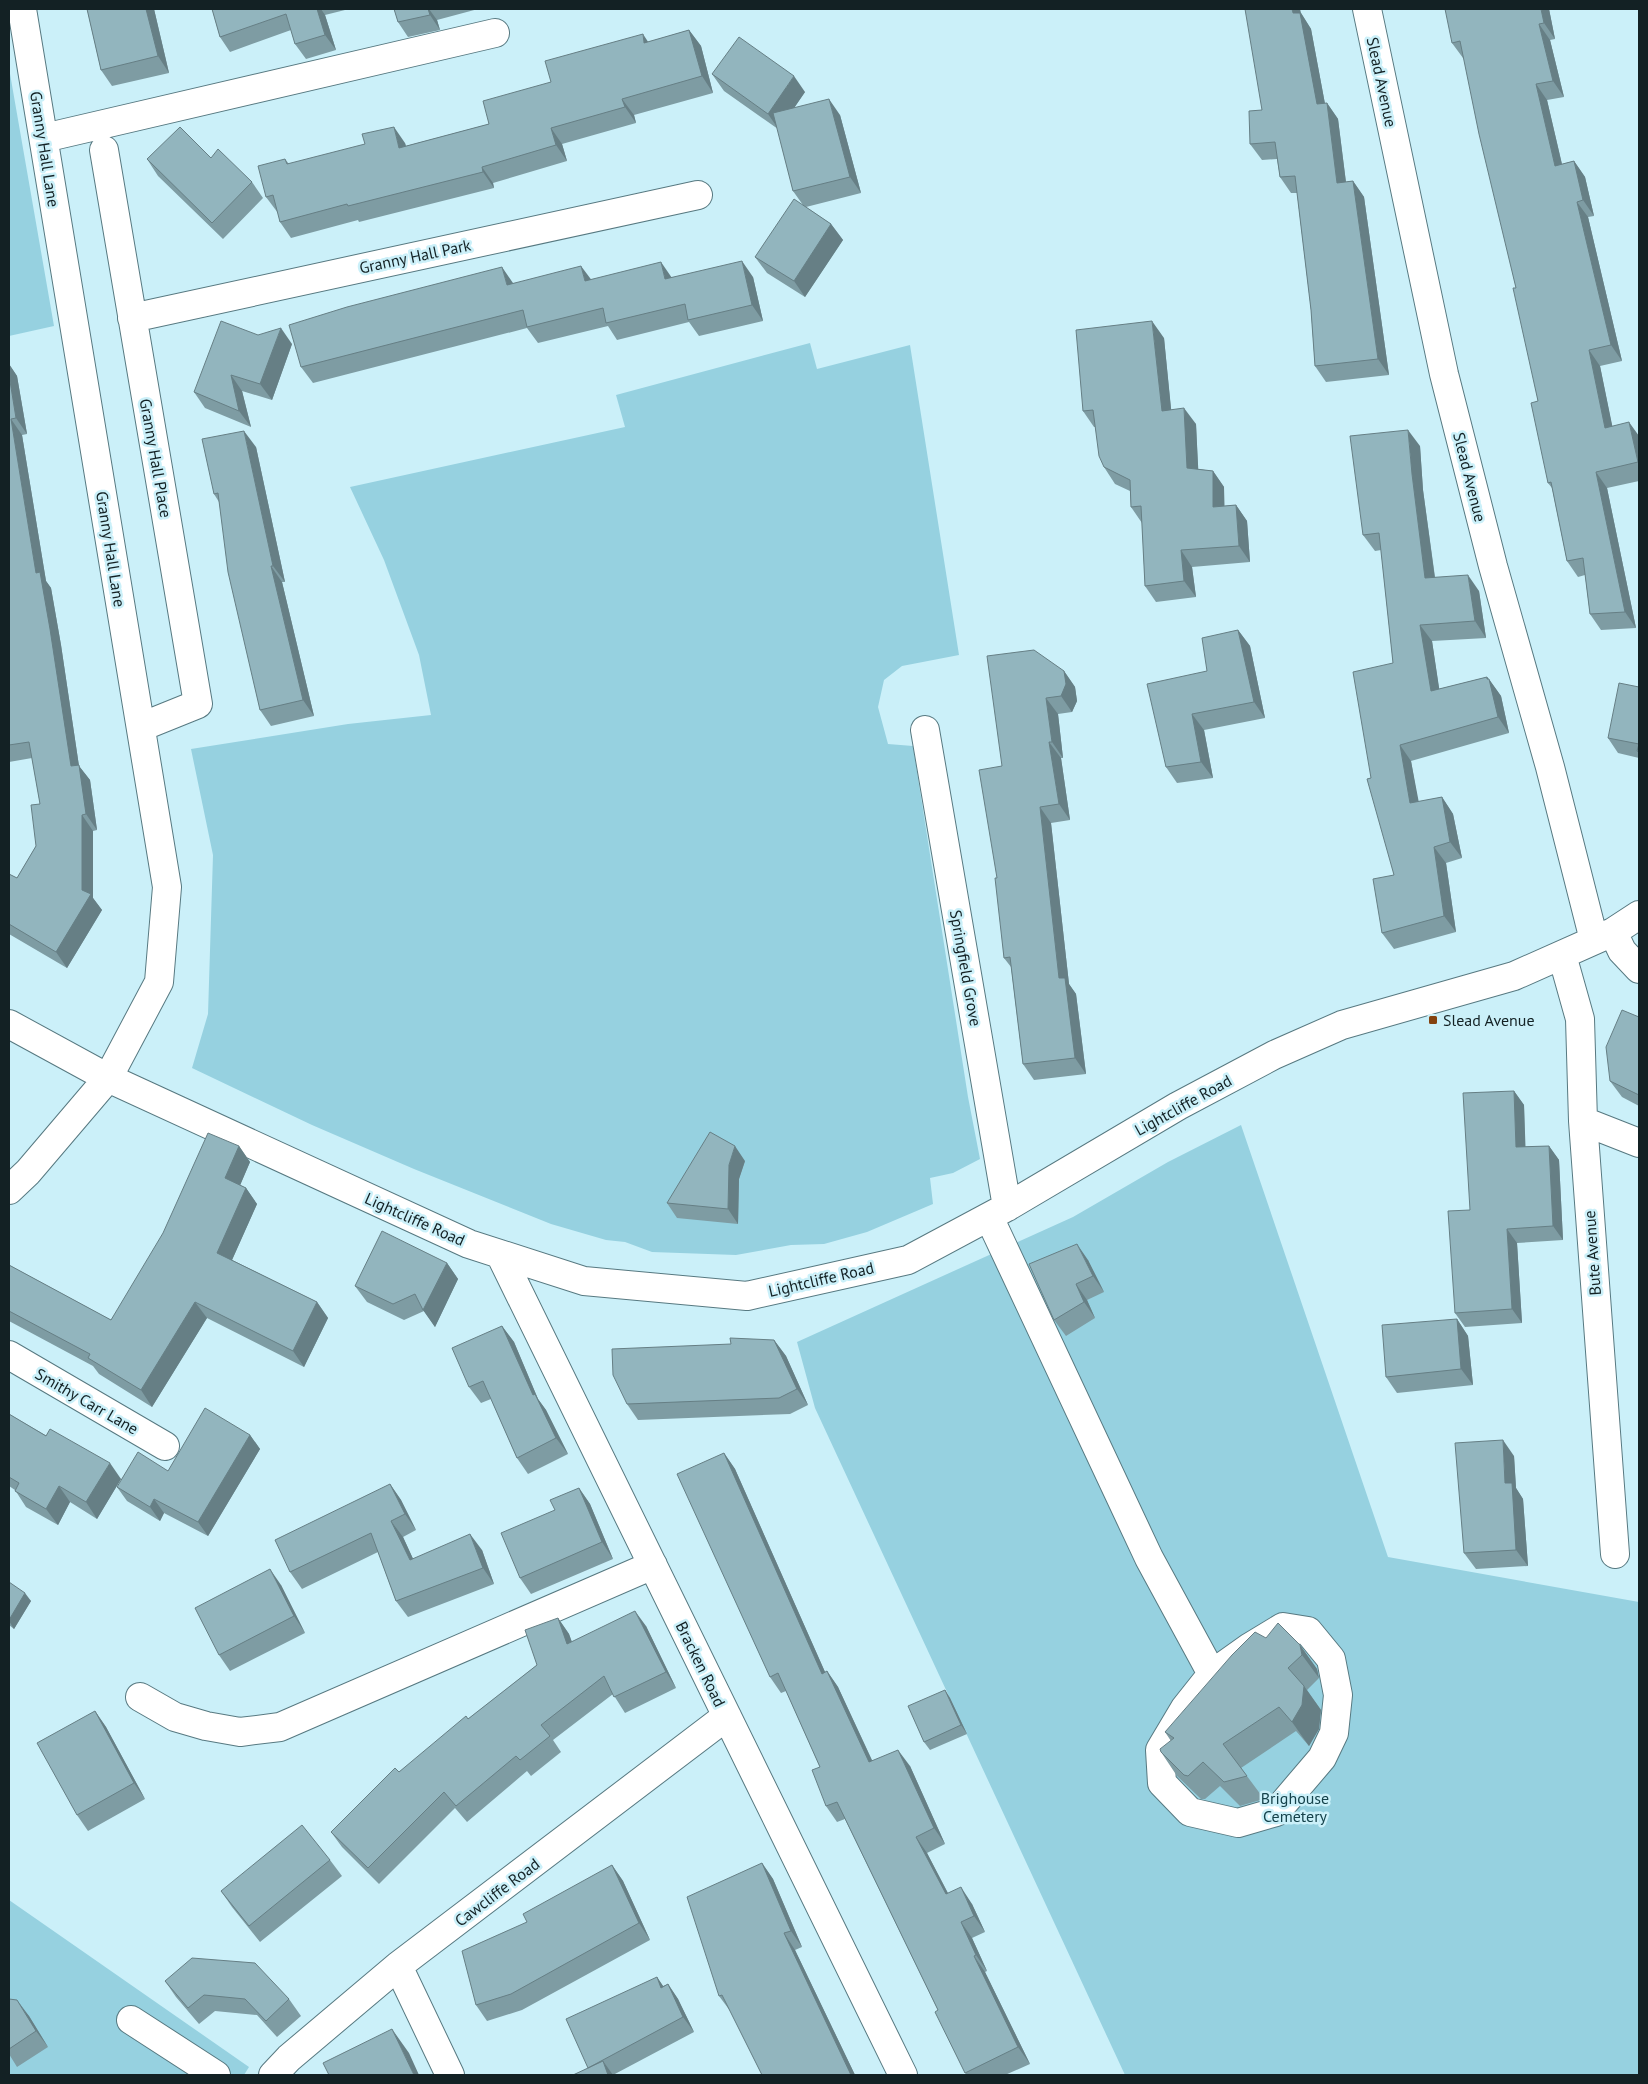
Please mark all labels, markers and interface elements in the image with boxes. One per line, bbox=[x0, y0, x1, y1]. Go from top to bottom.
street label: Slead Avenue bbox=[1363, 35, 1401, 129]
street label: Granny Hall Lane bbox=[26, 90, 64, 208]
street label: Granny Hall Park bbox=[357, 234, 473, 278]
street label: Granny Hall Place bbox=[136, 397, 176, 519]
street label: Slead Avenue bbox=[1449, 430, 1491, 524]
street label: Granny Hall Lane bbox=[92, 490, 130, 608]
street label: Springfield Grove bbox=[946, 908, 986, 1028]
place label: Slead Avenue bbox=[1443, 1010, 1535, 1030]
marker: Slead Avenue bbox=[1427, 1014, 1439, 1026]
street label: Lightcliffe Road bbox=[1131, 1070, 1235, 1140]
street label: Lightcliffe Road bbox=[362, 1188, 468, 1250]
street label: Bute Avenue bbox=[1579, 1210, 1605, 1296]
street label: Lightcliffe Road bbox=[766, 1257, 876, 1301]
street label: Smithy Carr Lane bbox=[32, 1363, 142, 1439]
street label: Bracken Road bbox=[672, 1618, 730, 1710]
park label: Brighouse Cemetery bbox=[1261, 1788, 1329, 1826]
street label: Cawcliffe Road bbox=[451, 1854, 543, 1930]

